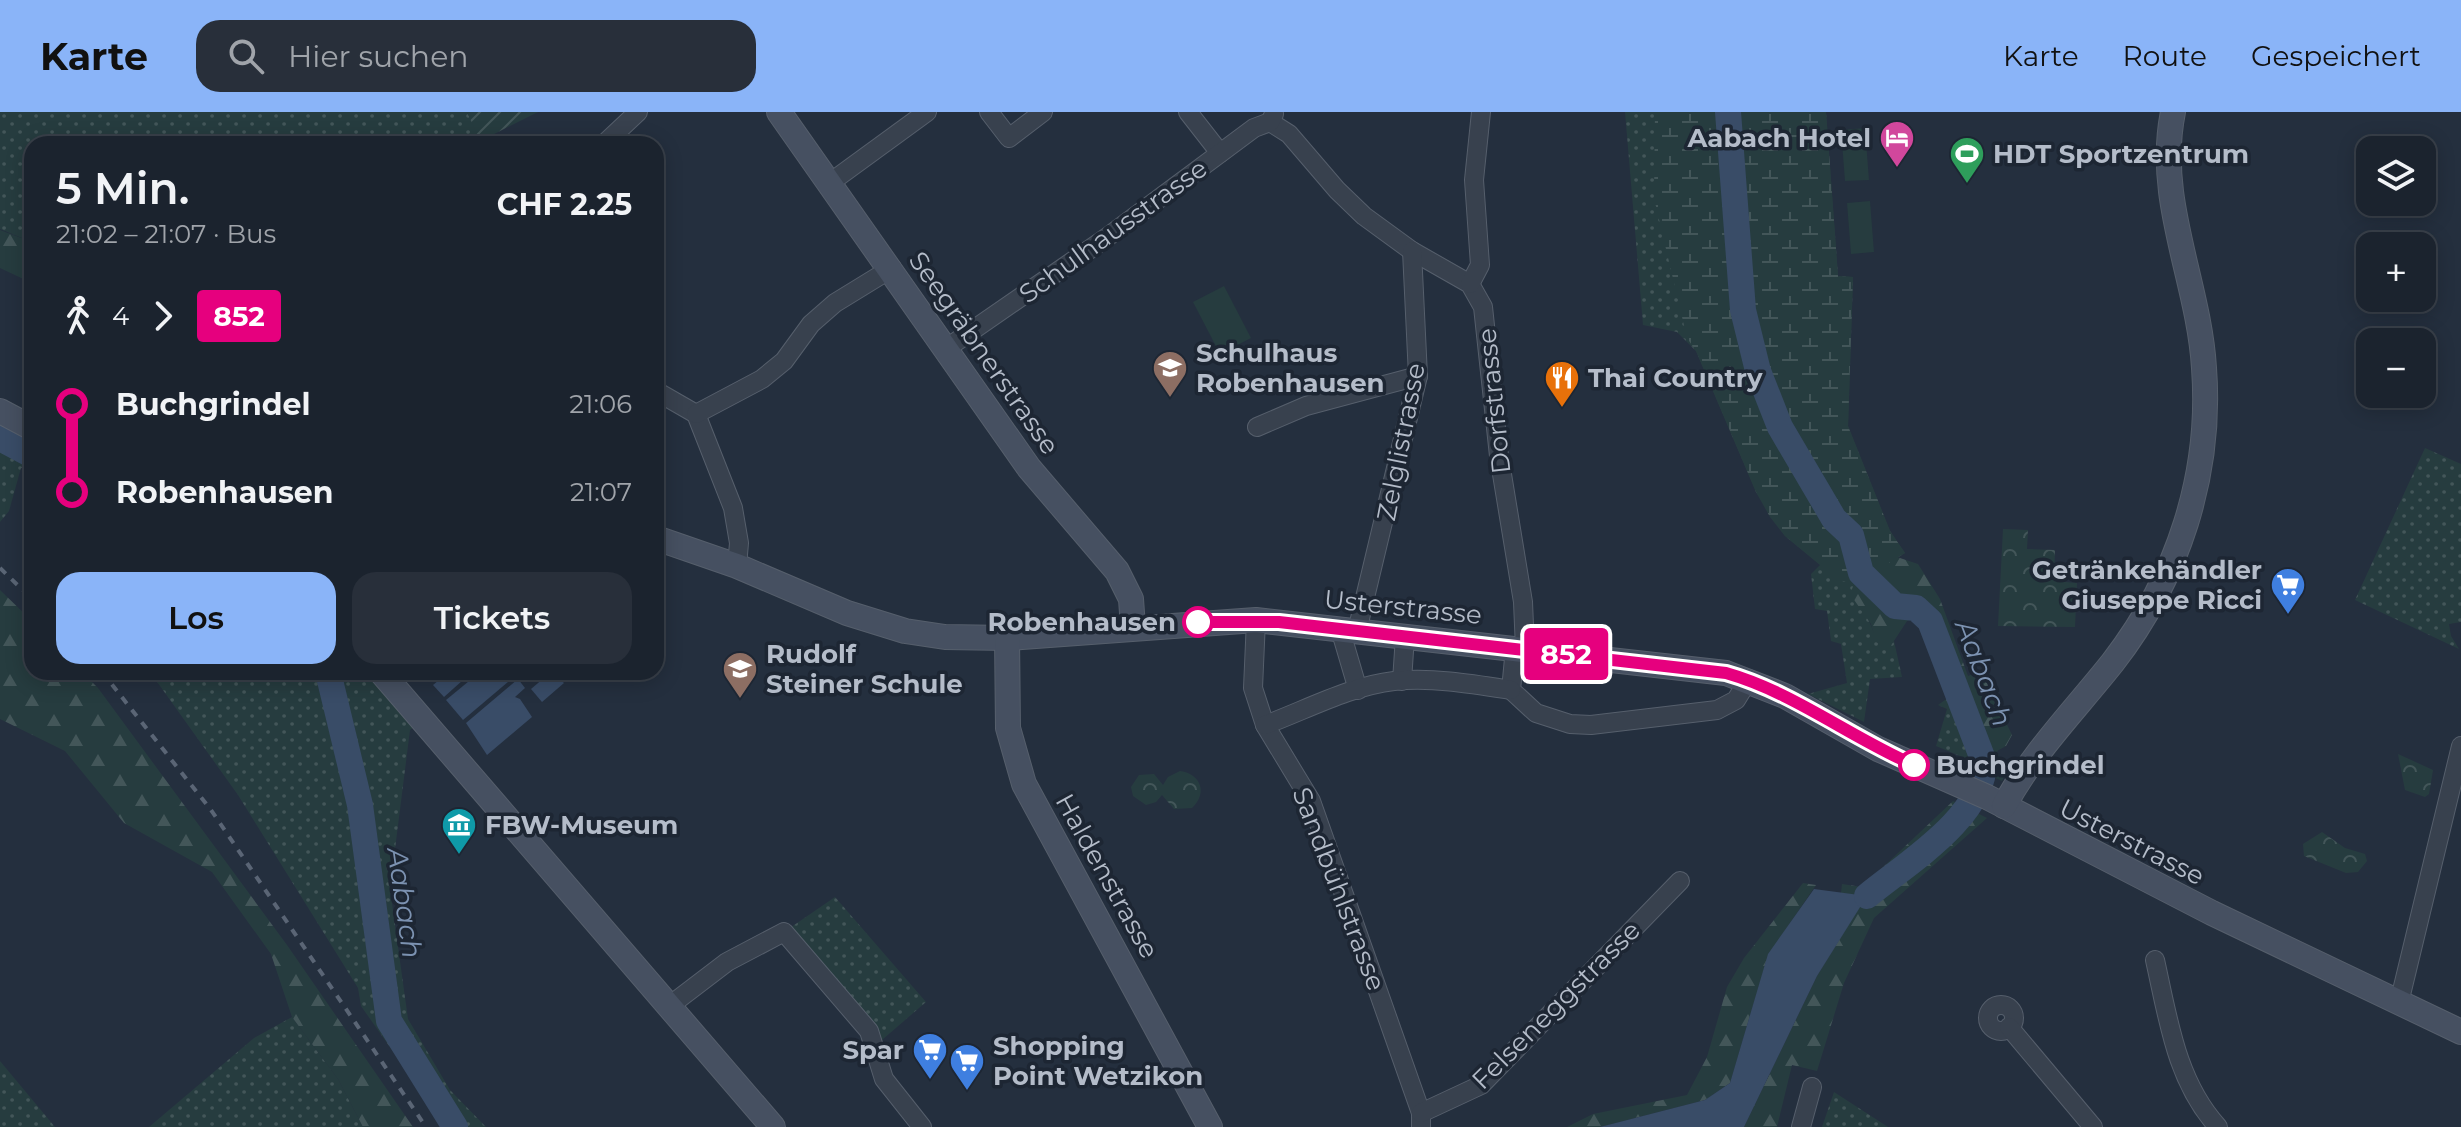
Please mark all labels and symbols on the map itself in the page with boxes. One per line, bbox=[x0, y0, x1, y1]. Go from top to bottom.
hotel icon: Aabach Hotel bbox=[1878, 119, 1916, 169]
place label: Aabach Hotel bbox=[1686, 122, 1871, 154]
sports icon: HDT Sportzentrum bbox=[1948, 135, 1986, 185]
place label: HDT Sportzentrum bbox=[1993, 138, 2249, 170]
street label: Schulhausstrasse bbox=[1013, 152, 1213, 310]
street label: Seegräbnerstrasse bbox=[902, 245, 1066, 461]
street label: Dorfstrasse bbox=[1470, 327, 1518, 475]
place label: Schulhaus Robenhausen bbox=[1196, 337, 1385, 399]
school or university icon: Schulhaus Robenhausen bbox=[1151, 349, 1189, 399]
restaurant icon: Thai Country bbox=[1543, 359, 1581, 409]
street label: Zelglistrasse bbox=[1370, 360, 1432, 524]
place label: Thai Country bbox=[1588, 362, 1763, 394]
place label: Getränkehändler Giuseppe Ricci bbox=[2032, 554, 2262, 616]
supermarket icon: Getränkehändler Giuseppe Ricci bbox=[2269, 566, 2307, 616]
street label: Usterstrasse bbox=[1323, 583, 1483, 631]
place label: Robenhausen bbox=[987, 606, 1176, 638]
marker: Robenhausen bbox=[1183, 607, 1213, 637]
water label: Aabach bbox=[1947, 613, 2020, 731]
line badge: 852 bbox=[1520, 628, 1612, 680]
place label: Rudolf Steiner Schule bbox=[766, 638, 963, 700]
school or university icon: Rudolf Steiner Schule bbox=[721, 650, 759, 700]
place label: Buchgrindel bbox=[1936, 749, 2105, 781]
marker: Buchgrindel bbox=[1899, 750, 1929, 780]
street label: Sandbühlstrasse bbox=[1285, 783, 1393, 995]
street label: Haldenstrasse bbox=[1049, 788, 1165, 964]
street label: Usterstrasse bbox=[2054, 792, 2210, 892]
museum icon: FBW-Museum bbox=[440, 806, 478, 856]
place label: FBW-Museum bbox=[485, 809, 678, 841]
water label: Aabach bbox=[380, 844, 430, 961]
street label: Felseneggstrasse bbox=[1465, 914, 1647, 1096]
place label: Shopping Point Wetzikon bbox=[993, 1030, 1203, 1092]
supermarket icon: Spar bbox=[911, 1031, 949, 1081]
place label: Spar bbox=[842, 1034, 904, 1066]
supermarket icon: Shopping Point Wetzikon bbox=[948, 1042, 986, 1092]

